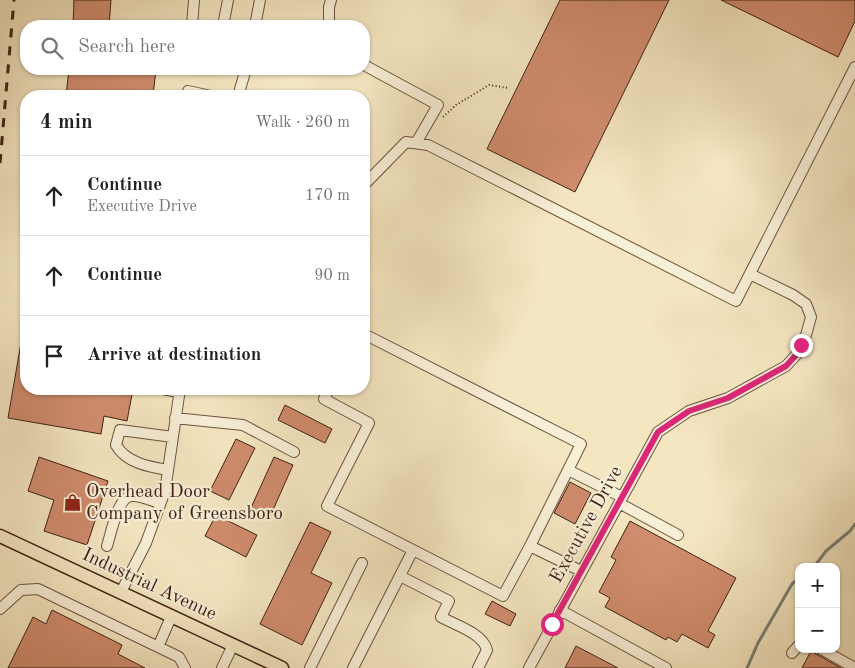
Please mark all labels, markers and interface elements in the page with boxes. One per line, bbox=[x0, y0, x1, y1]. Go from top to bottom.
search box bbox=[20, 20, 370, 75]
icon: search bbox=[38, 34, 66, 62]
text: Search here bbox=[78, 38, 175, 57]
text: 4 min bbox=[40, 112, 93, 133]
text: Walk · 260 m bbox=[255, 115, 350, 131]
text: Continue bbox=[87, 176, 162, 195]
icon: ahead bbox=[40, 182, 68, 210]
text: 170 m bbox=[305, 188, 350, 204]
text: Executive Drive bbox=[87, 199, 197, 215]
icon: ahead bbox=[40, 262, 68, 290]
text: Continue bbox=[87, 266, 162, 285]
text: 90 m bbox=[314, 268, 350, 284]
route end bbox=[790, 334, 813, 357]
icon: arrive bbox=[40, 342, 68, 370]
text: Arrive at destination bbox=[87, 346, 261, 365]
street label: Executive Drive bbox=[547, 463, 627, 587]
place label: Overhead Door Company of Greensboro bbox=[86, 483, 283, 524]
shop icon: Overhead Door Company of Greensboro bbox=[62, 493, 82, 513]
street label: Industrial Avenue bbox=[79, 546, 219, 624]
map controls bbox=[795, 563, 840, 653]
button: + bbox=[795, 563, 840, 608]
button: − bbox=[795, 608, 840, 653]
route start bbox=[541, 613, 564, 636]

